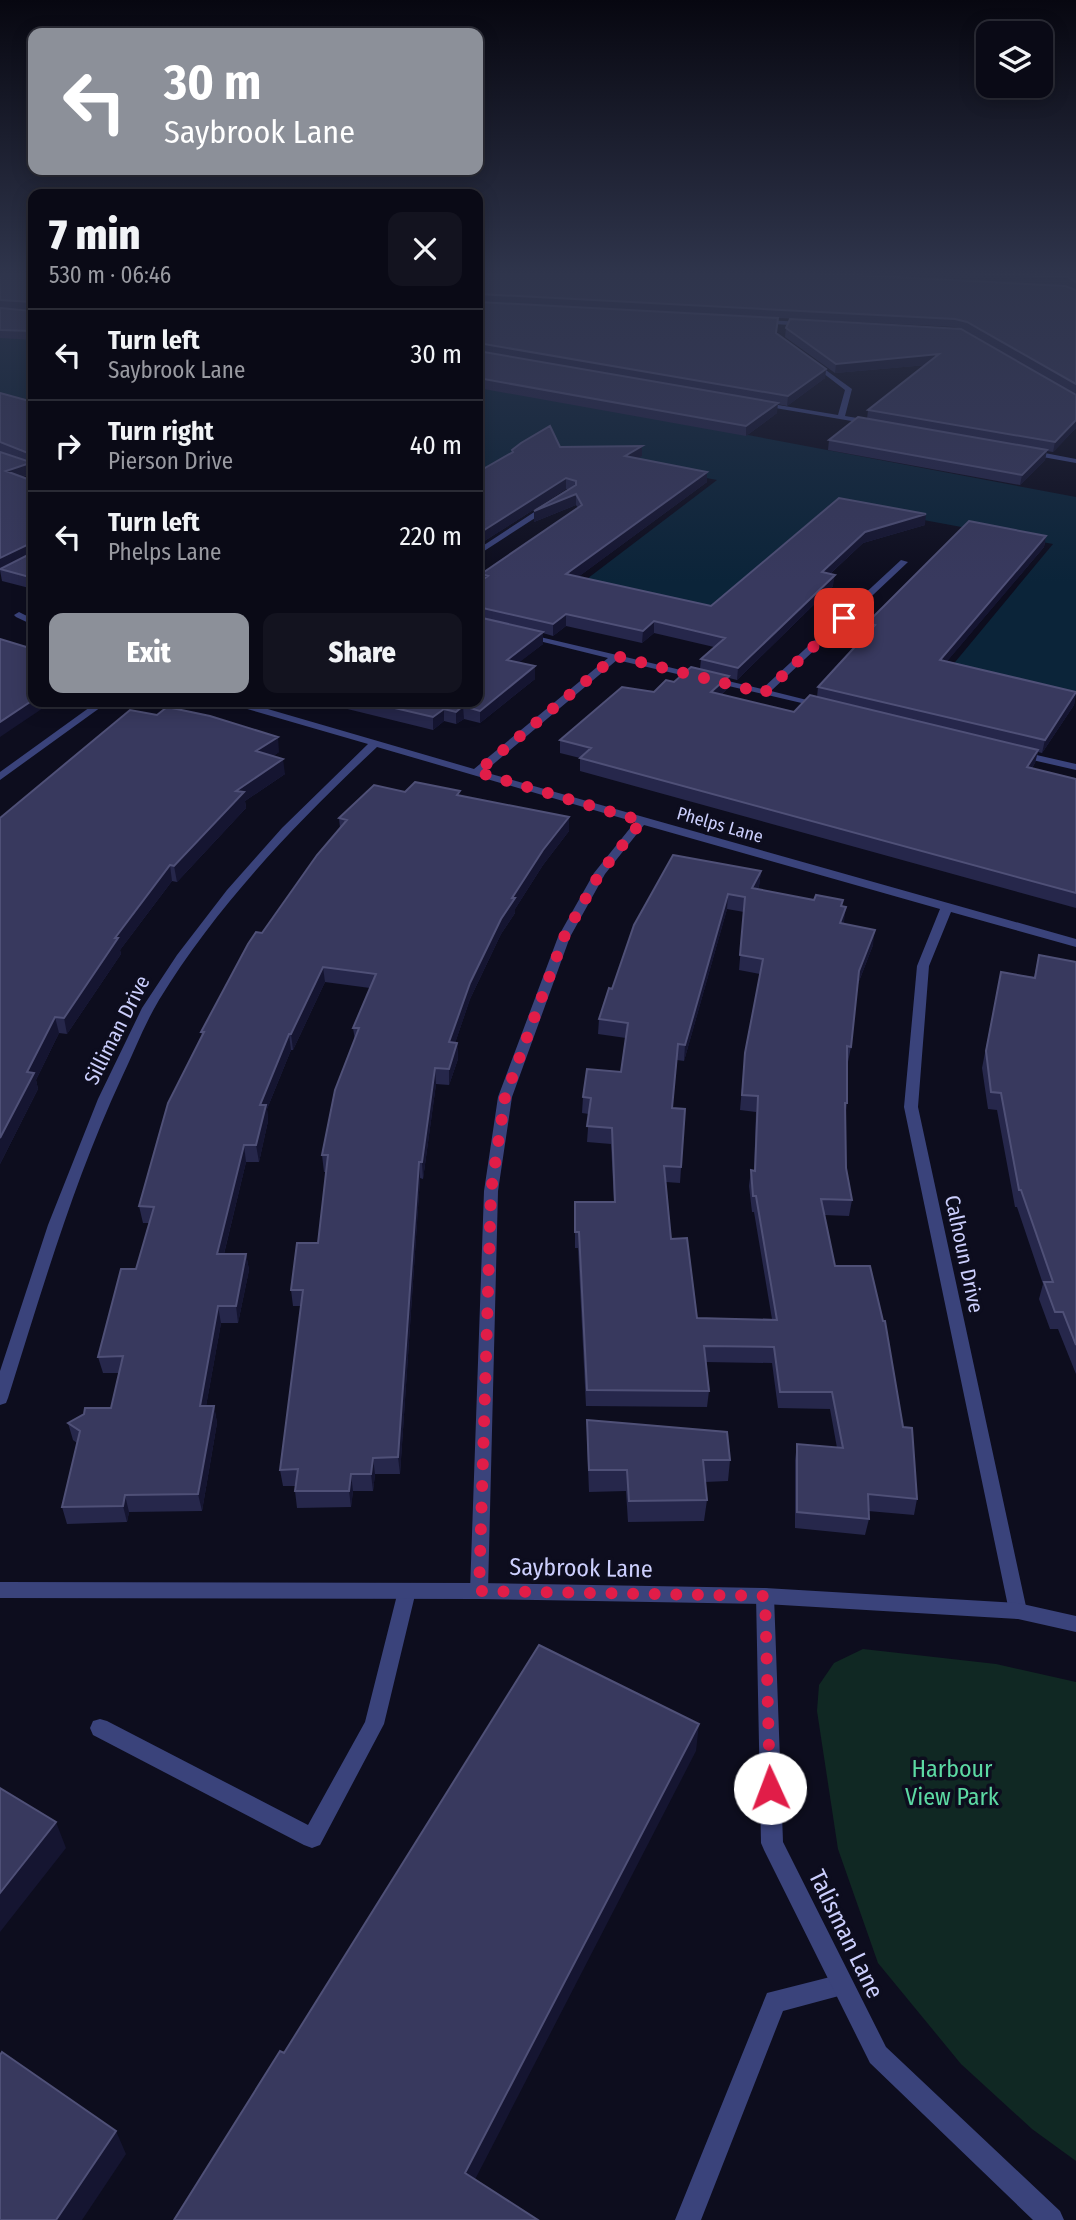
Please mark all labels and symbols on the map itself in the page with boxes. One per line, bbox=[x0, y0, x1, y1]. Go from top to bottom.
pin bbox=[814, 588, 874, 648]
street label: Phelps Lane bbox=[674, 802, 766, 848]
street label: Silliman Drive bbox=[78, 971, 156, 1089]
street label: Calhoun Drive bbox=[939, 1193, 989, 1315]
street label: Saybrook Lane bbox=[509, 1553, 653, 1583]
position arrow bbox=[733, 1751, 807, 1825]
park label: Harbour View Park bbox=[905, 1755, 1000, 1811]
street label: Talisman Lane bbox=[803, 1865, 889, 2003]

